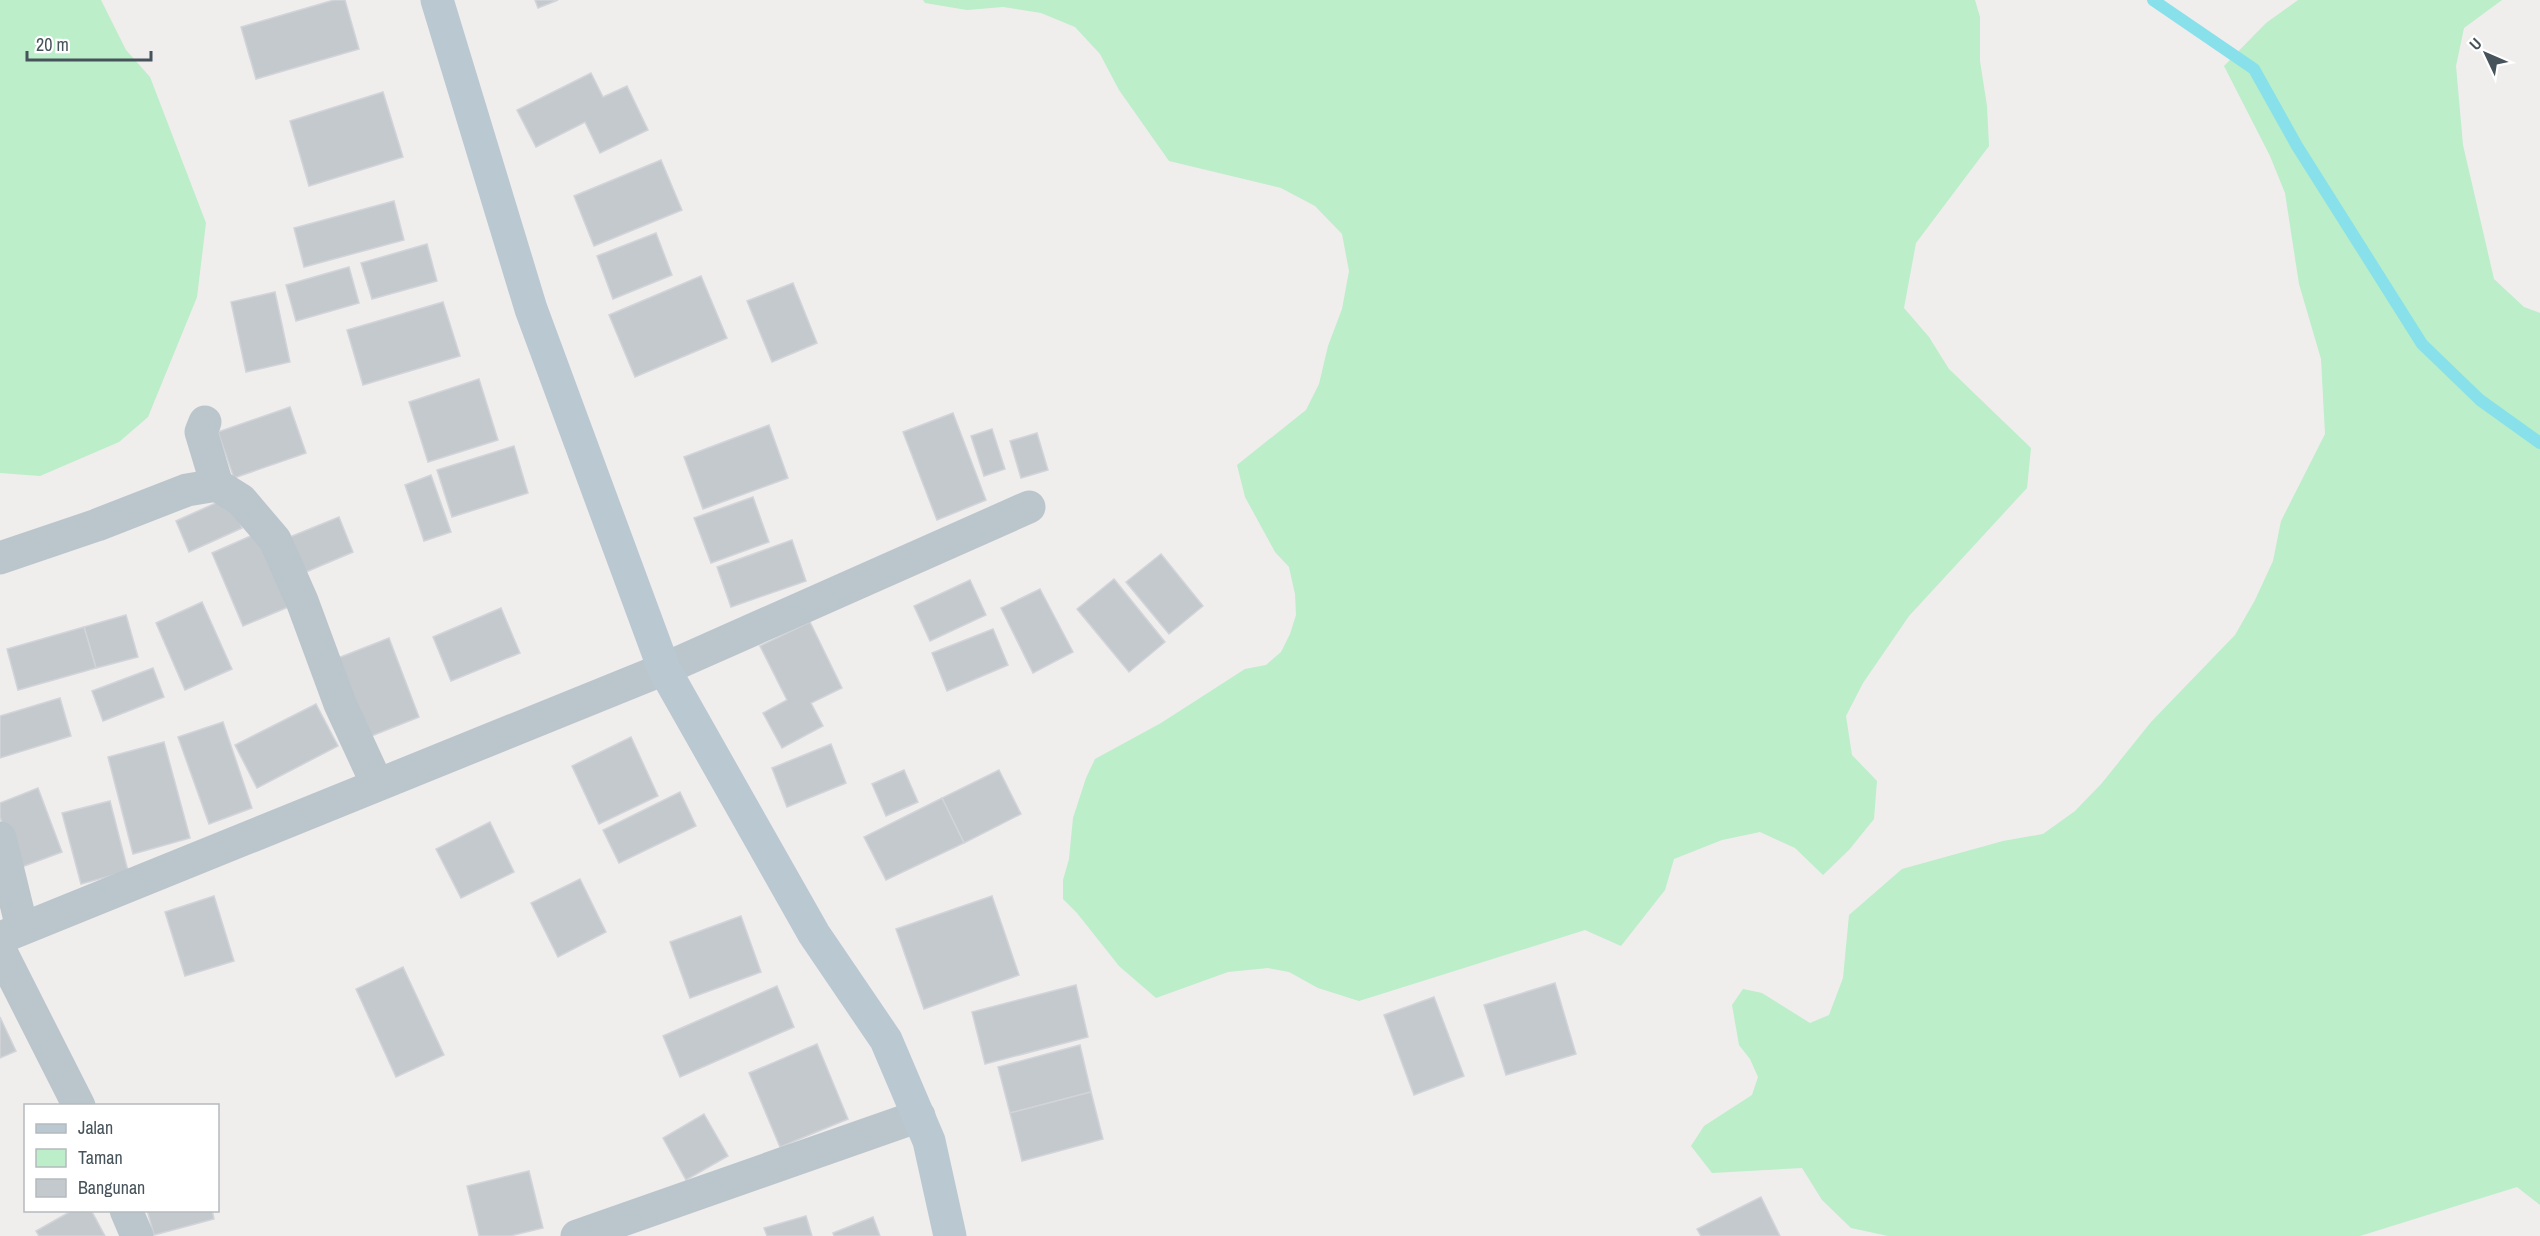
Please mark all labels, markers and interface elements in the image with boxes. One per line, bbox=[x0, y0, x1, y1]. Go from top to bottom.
scale bar bbox=[27, 24, 152, 62]
north arrow bbox=[2456, 24, 2516, 84]
text: 20 m bbox=[36, 32, 69, 57]
text: U bbox=[2464, 33, 2486, 55]
legend bbox=[24, 1104, 219, 1212]
text: Jalan bbox=[78, 1115, 113, 1140]
text: Taman bbox=[78, 1145, 123, 1170]
text: Bangunan bbox=[78, 1175, 145, 1200]

